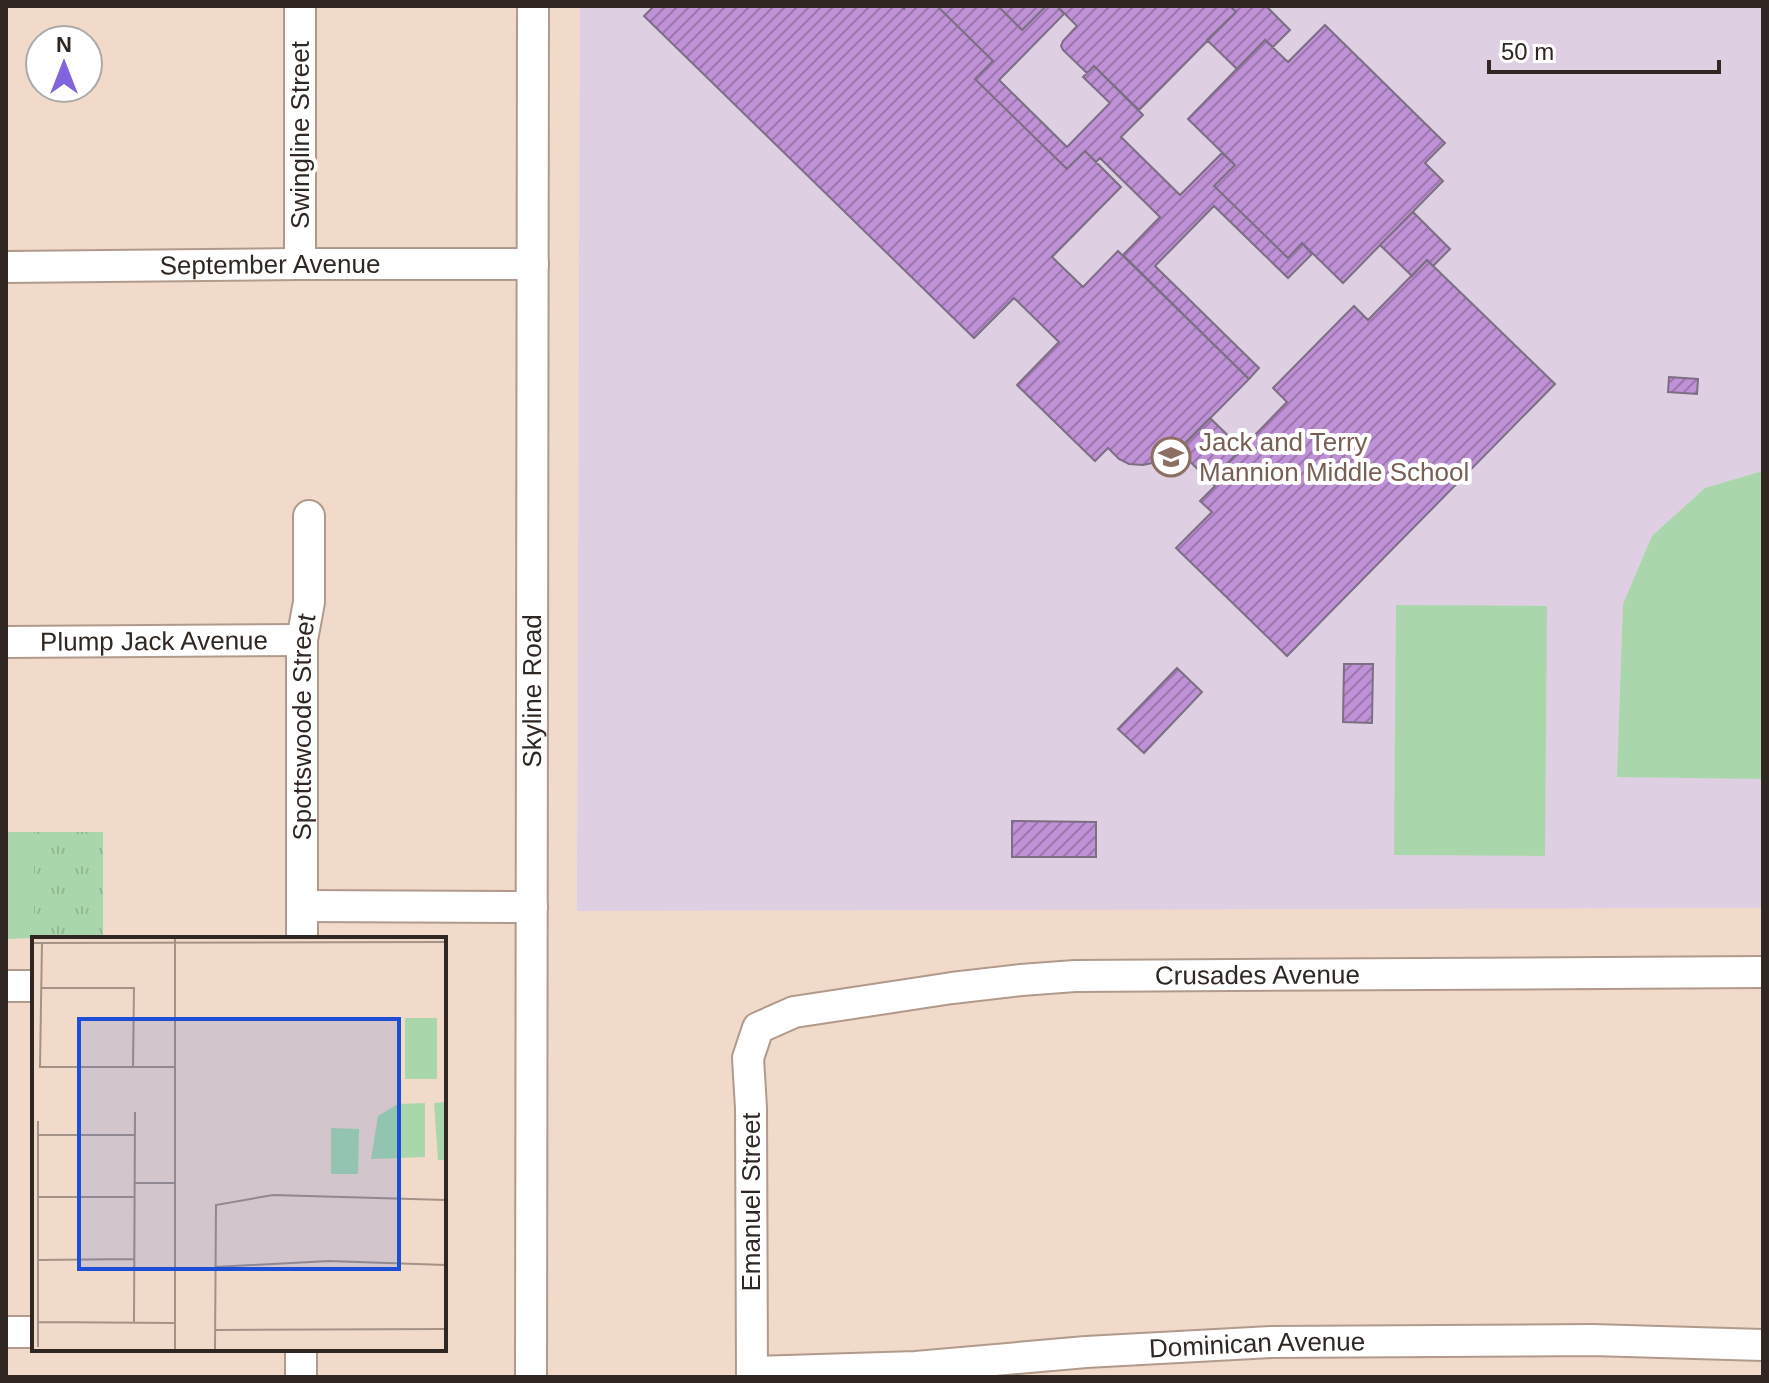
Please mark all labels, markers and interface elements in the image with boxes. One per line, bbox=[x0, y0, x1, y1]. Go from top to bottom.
north arrow bbox=[24, 24, 104, 104]
scale bar bbox=[1489, 24, 1719, 74]
text: N bbox=[56, 32, 72, 57]
text: 50 m bbox=[1501, 38, 1554, 65]
street label: Swingline Street bbox=[285, 40, 315, 229]
street label: September Avenue bbox=[159, 249, 380, 280]
place label: Jack and Terry Mannion Middle School bbox=[1199, 427, 1469, 487]
school or university icon: Jack and Terry Mannion Middle School bbox=[1150, 436, 1192, 478]
street label: Spottswoode Street bbox=[287, 610, 322, 841]
street label: Skyline Road bbox=[517, 614, 547, 768]
street label: Plump Jack Avenue bbox=[40, 625, 268, 657]
inset map bbox=[32, 937, 446, 1351]
street label: Crusades Avenue bbox=[1155, 959, 1360, 991]
street label: Emanuel Street bbox=[736, 1112, 766, 1292]
street label: Dominican Avenue bbox=[1148, 1326, 1365, 1364]

